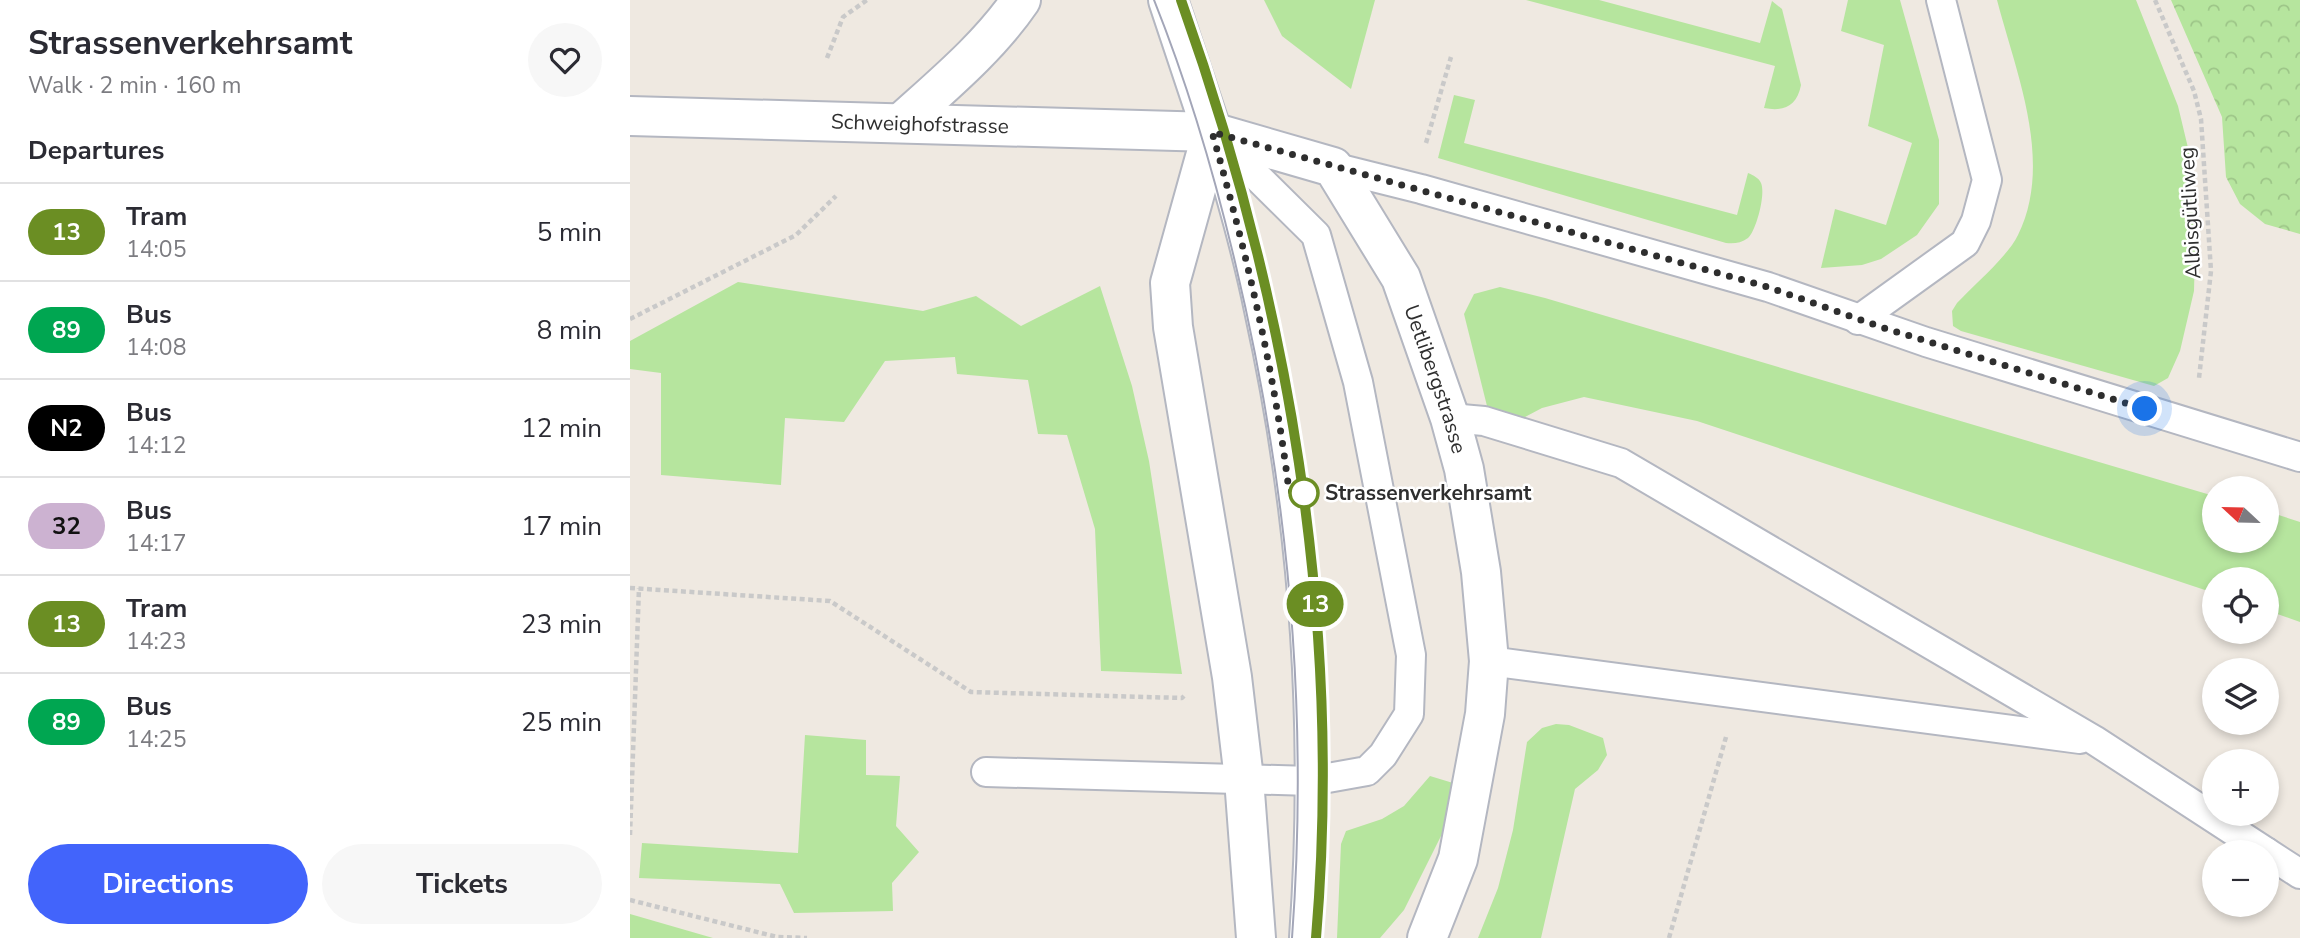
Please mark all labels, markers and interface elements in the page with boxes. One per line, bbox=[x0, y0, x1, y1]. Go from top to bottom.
text: Strassenverkehrsamt bbox=[28, 21, 352, 66]
button: heart bbox=[528, 23, 602, 97]
text: Walk · 2 min · 160 m bbox=[28, 70, 241, 101]
street label: Schweighofstrasse bbox=[830, 108, 1009, 140]
text: Departures bbox=[28, 133, 164, 168]
street label: Albisgütliweg bbox=[2173, 146, 2207, 280]
text: Tram bbox=[126, 199, 187, 234]
text: 5 min bbox=[537, 215, 602, 250]
text: 13 bbox=[52, 216, 81, 248]
text: 14:05 bbox=[126, 234, 186, 265]
text: Bus bbox=[126, 297, 172, 332]
street label: Uetlibergstrasse bbox=[1397, 301, 1473, 457]
text: 8 min bbox=[537, 313, 602, 348]
text: 89 bbox=[52, 314, 81, 346]
text: 14:08 bbox=[126, 332, 186, 363]
your location bbox=[2127, 391, 2162, 426]
text: Bus bbox=[126, 395, 172, 430]
text: 12 min bbox=[521, 411, 602, 446]
text: N2 bbox=[50, 412, 83, 444]
text: 14:12 bbox=[126, 430, 186, 461]
north arrow bbox=[2202, 476, 2278, 553]
map controls bbox=[2202, 476, 2279, 917]
marker: Strassenverkehrsamt bbox=[1289, 478, 1319, 508]
place label: Strassenverkehrsamt bbox=[1325, 479, 1532, 507]
text: Bus bbox=[126, 493, 172, 528]
text: 17 min bbox=[521, 509, 602, 544]
text: 32 bbox=[52, 510, 81, 542]
text: 14:17 bbox=[126, 528, 186, 559]
button: locate bbox=[2202, 567, 2279, 644]
line badge: 13 bbox=[1284, 581, 1346, 627]
text: 13 bbox=[1301, 588, 1329, 620]
text: Tram bbox=[126, 591, 187, 626]
text: 23 min bbox=[521, 607, 602, 642]
text: 13 bbox=[52, 608, 81, 640]
text: 14:23 bbox=[126, 626, 186, 657]
button: layers bbox=[2202, 658, 2279, 735]
text: Bus bbox=[126, 689, 172, 724]
text: 25 min bbox=[521, 705, 602, 740]
text: 89 bbox=[52, 706, 81, 738]
text: 14:25 bbox=[126, 724, 186, 755]
button: + bbox=[2202, 749, 2279, 826]
button: − bbox=[2202, 840, 2279, 917]
button: Directions bbox=[28, 844, 308, 924]
button: Tickets bbox=[322, 844, 602, 924]

